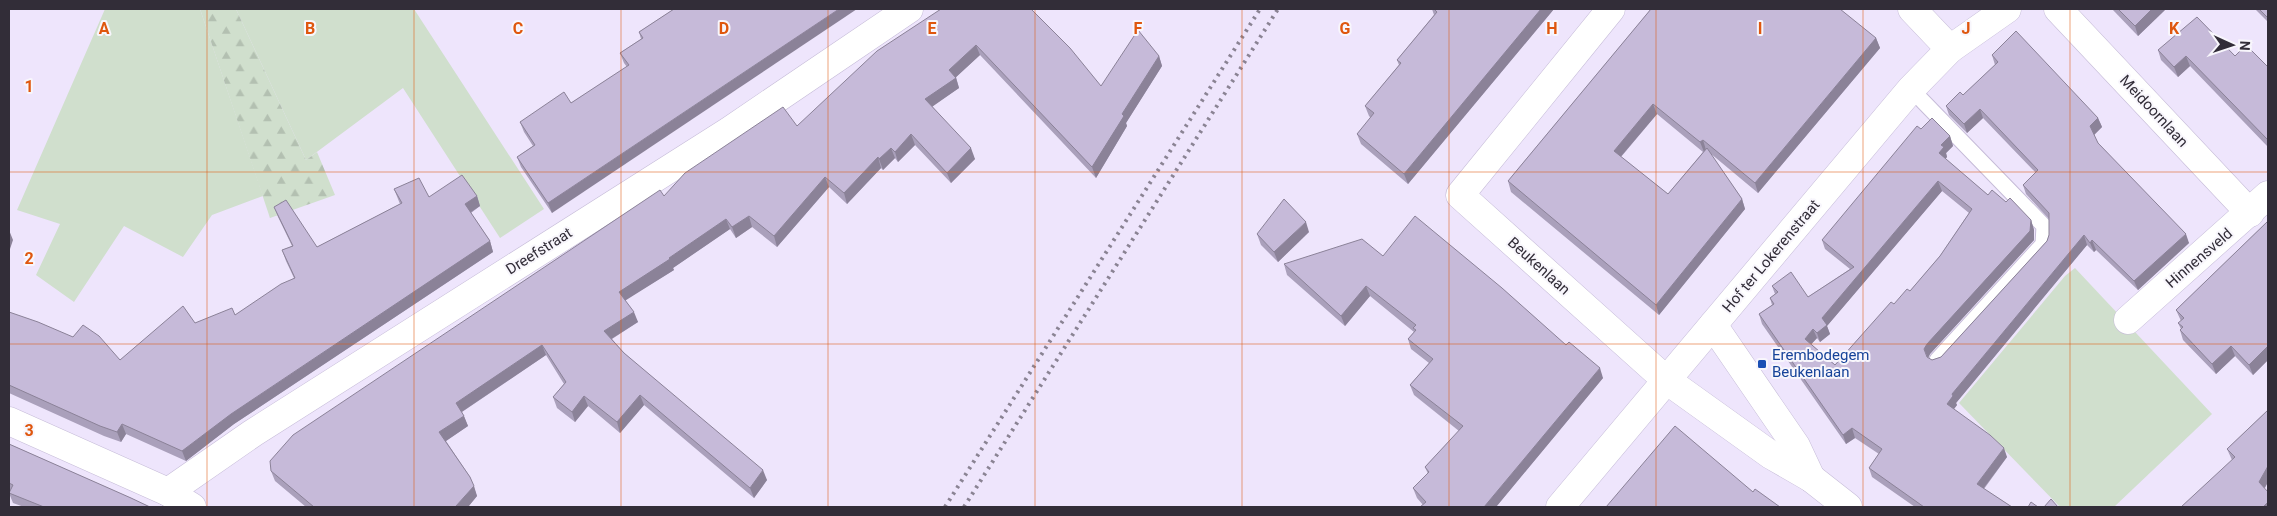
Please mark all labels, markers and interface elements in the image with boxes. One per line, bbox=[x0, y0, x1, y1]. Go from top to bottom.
text: A bbox=[99, 19, 110, 38]
text: B bbox=[305, 19, 315, 38]
text: C bbox=[513, 19, 523, 38]
text: D bbox=[719, 19, 729, 38]
text: E bbox=[928, 19, 937, 38]
text: F bbox=[1134, 19, 1143, 38]
text: G bbox=[1340, 19, 1351, 38]
text: H bbox=[1546, 19, 1558, 38]
text: I bbox=[1758, 19, 1762, 38]
text: J bbox=[1962, 19, 1970, 38]
text: K bbox=[2169, 19, 2180, 38]
north arrow bbox=[2207, 20, 2257, 70]
text: N bbox=[2237, 40, 2253, 51]
street label: Meidoornlaan bbox=[2116, 71, 2192, 151]
text: 1 bbox=[24, 77, 34, 96]
street label: Hof ter Lokerenstraat bbox=[1719, 196, 1824, 316]
street label: Dreefstraat bbox=[503, 224, 575, 278]
street label: Hinnensveld bbox=[2162, 224, 2236, 292]
street label: Beukenlaan bbox=[1504, 233, 1574, 299]
text: 2 bbox=[24, 249, 34, 268]
place label: Erembodegem Beukenlaan bbox=[1772, 346, 1870, 381]
marker: Erembodegem Beukenlaan bbox=[1756, 358, 1768, 370]
text: 3 bbox=[24, 421, 34, 440]

